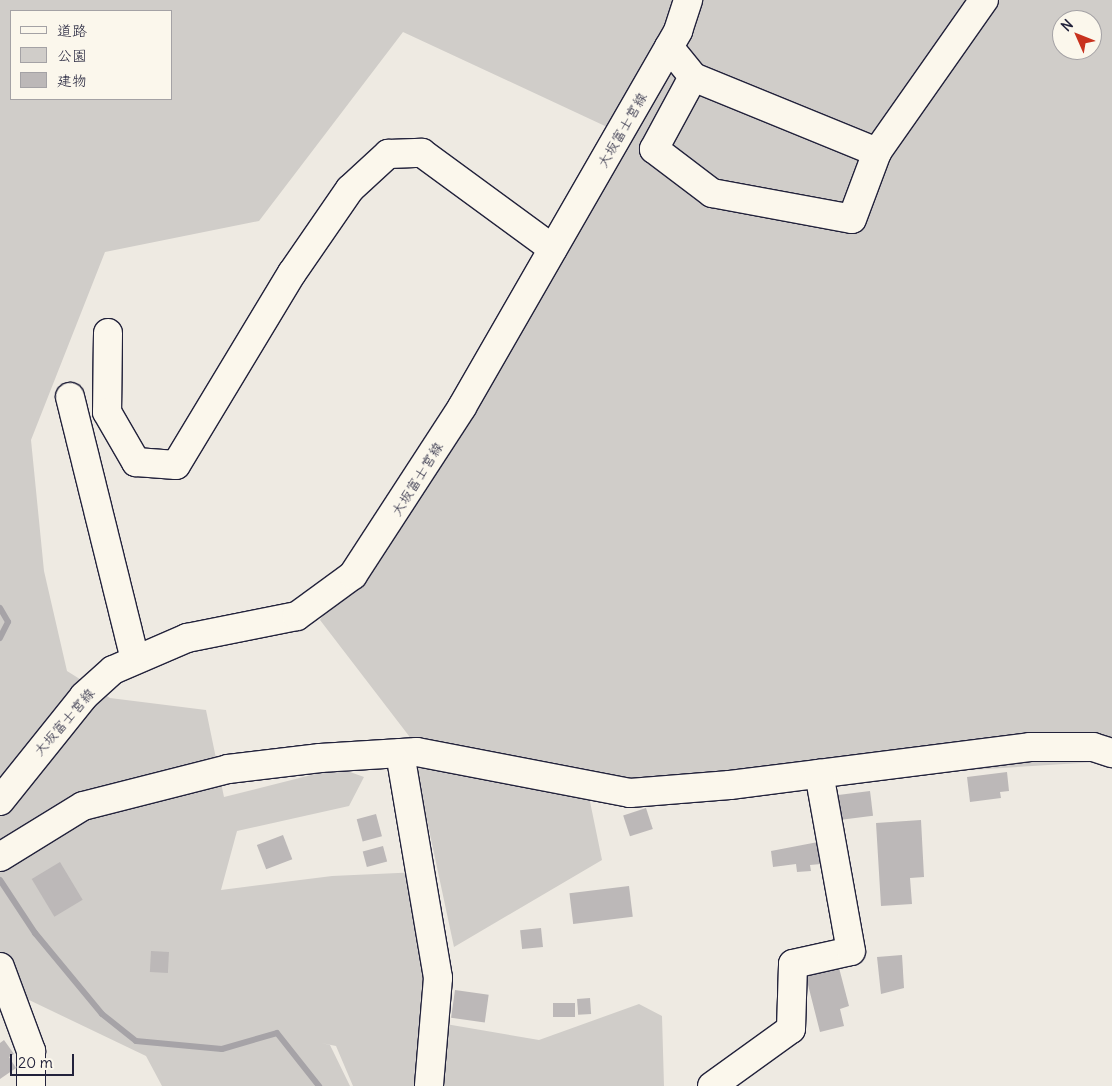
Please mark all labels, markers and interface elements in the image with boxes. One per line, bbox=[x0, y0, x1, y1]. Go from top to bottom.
legend bbox=[10, 10, 172, 100]
north arrow bbox=[1052, 10, 1102, 60]
text: N bbox=[1057, 16, 1077, 35]
text: 道路 bbox=[57, 21, 87, 40]
text: 公園 bbox=[57, 46, 87, 65]
text: 建物 bbox=[57, 71, 87, 90]
street label: 大坂富士宮線 bbox=[594, 89, 650, 171]
street label: 大坂富士宮線 bbox=[388, 439, 446, 519]
street label: 大坂富士宮線 bbox=[30, 685, 98, 759]
scale bar bbox=[12, 1044, 76, 1076]
text: 20 m bbox=[18, 1053, 53, 1072]

